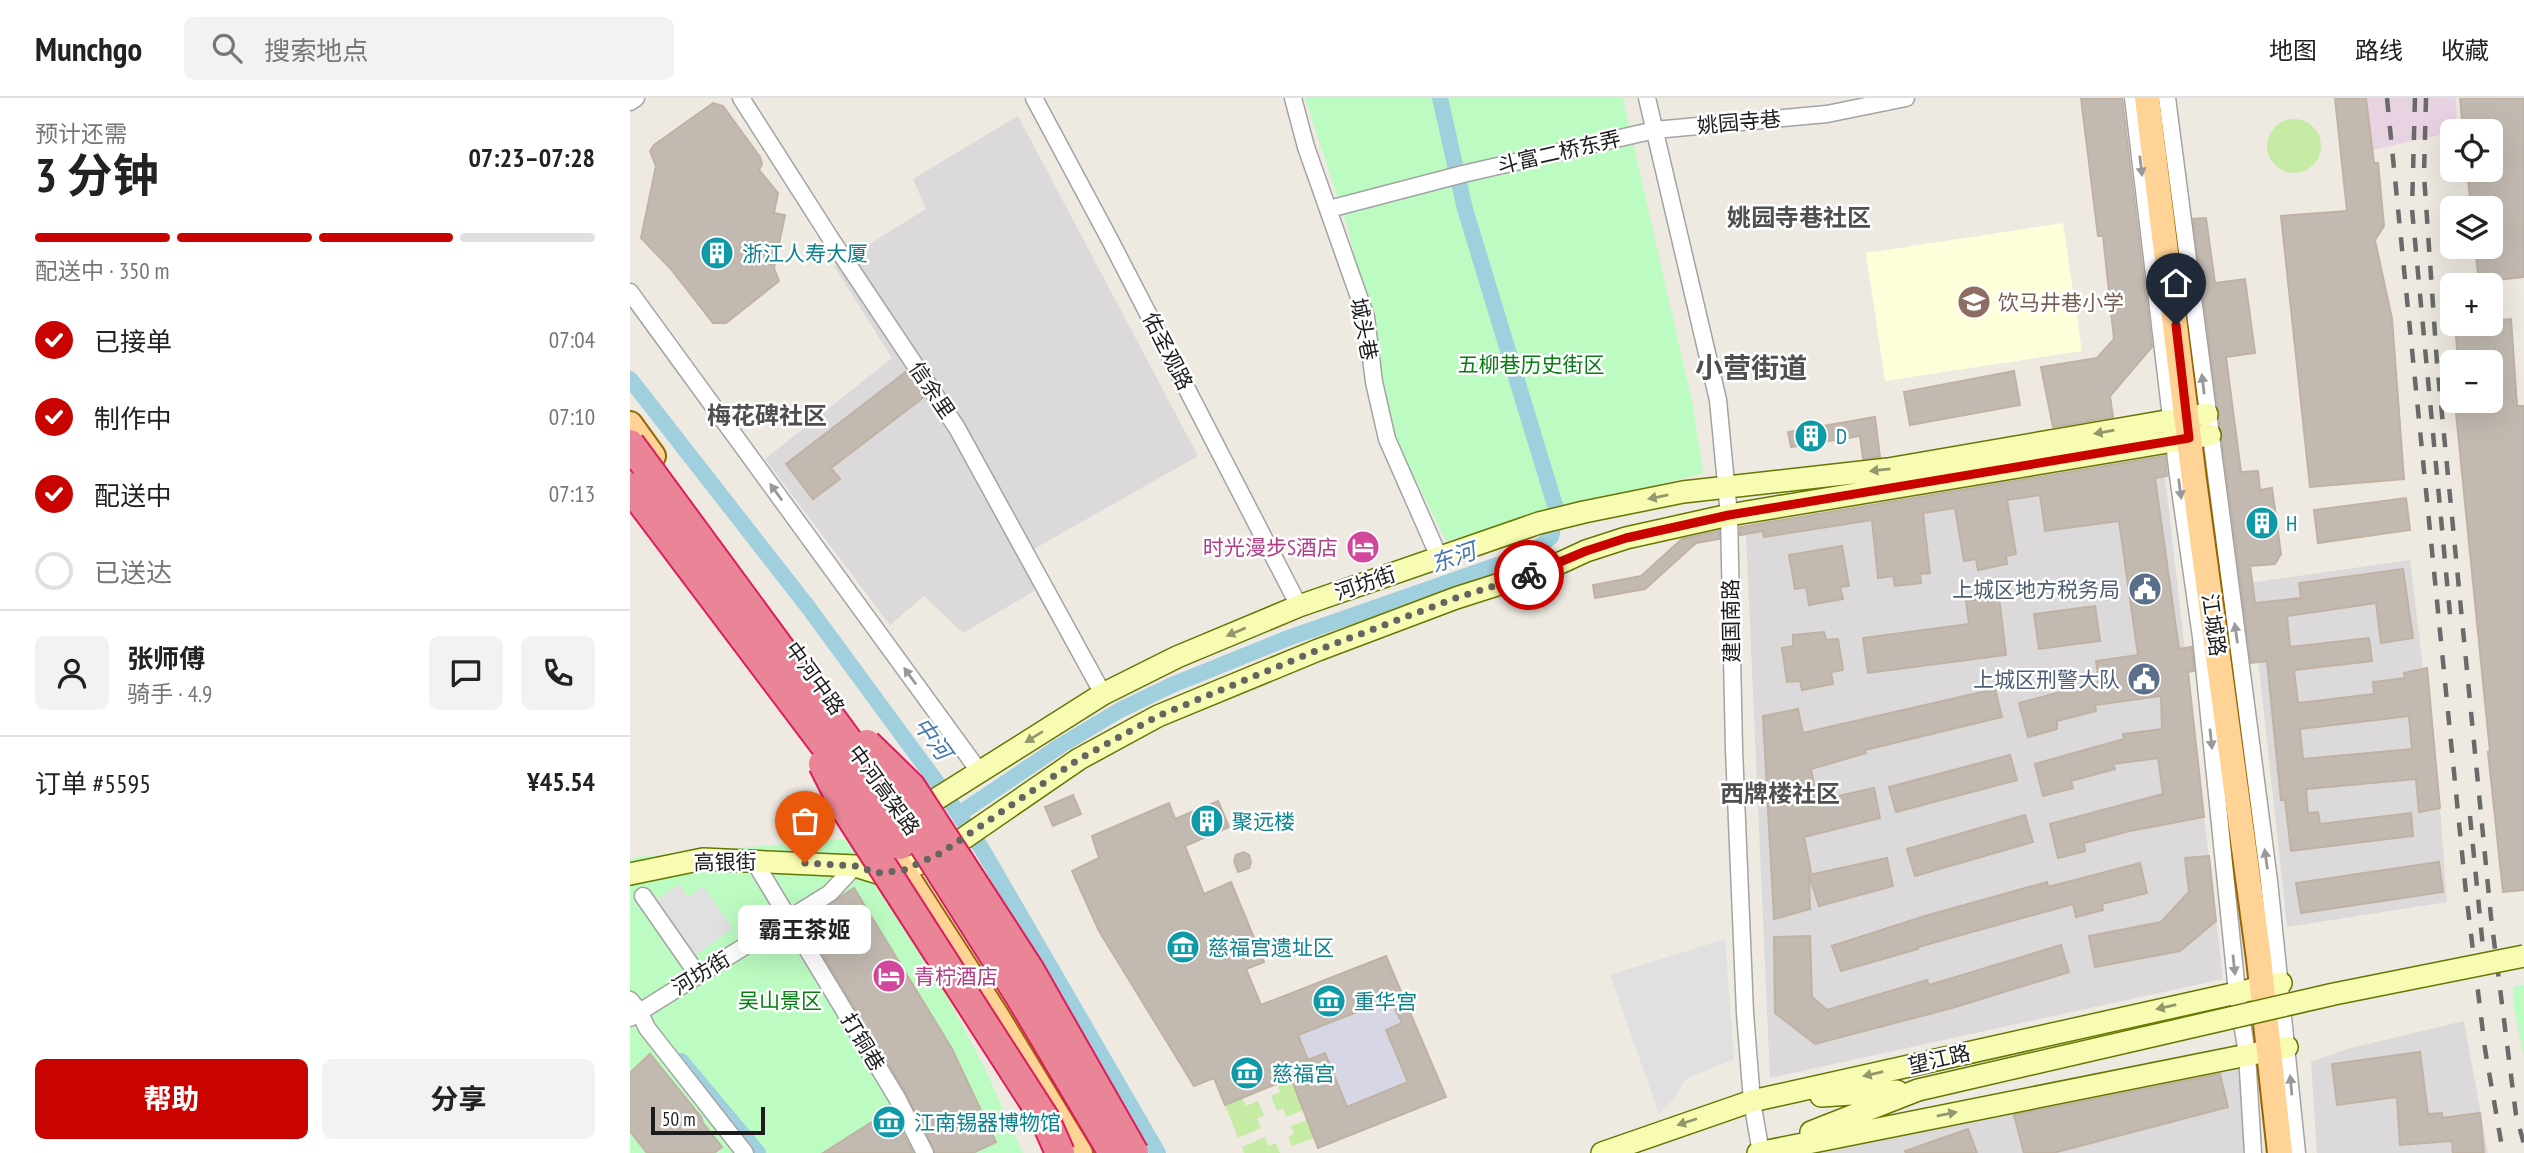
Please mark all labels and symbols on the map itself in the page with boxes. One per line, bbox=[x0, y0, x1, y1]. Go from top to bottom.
street label: 姚园寺巷 bbox=[1696, 105, 1782, 139]
street label: 斗富二桥东弄 bbox=[1495, 125, 1623, 179]
one-way arrow bbox=[2135, 155, 2146, 177]
district label: 姚园寺巷社区 bbox=[1727, 202, 1871, 233]
building icon: 浙江人寿大厦 bbox=[698, 234, 736, 272]
place label: 浙江人寿大厦 bbox=[742, 240, 868, 267]
pin bbox=[2146, 253, 2206, 325]
school or university icon: 饮马井巷小学 bbox=[1955, 283, 1993, 321]
place label: 饮马井巷小学 bbox=[1998, 289, 2124, 316]
street label: 城头巷 bbox=[1345, 296, 1383, 362]
street label: 佑圣观路 bbox=[1137, 307, 1199, 395]
district label: 小营街道 bbox=[1695, 349, 1807, 386]
park label: 五柳巷历史街区 bbox=[1458, 351, 1605, 378]
street label: 信余里 bbox=[903, 356, 961, 424]
one-way arrow bbox=[2198, 372, 2209, 394]
district label: 梅花碑社区 bbox=[707, 400, 827, 431]
building icon: D bbox=[1792, 417, 1830, 455]
place label: D bbox=[1836, 423, 1847, 450]
one-way arrow bbox=[2093, 427, 2115, 438]
one-way arrow bbox=[1869, 464, 1891, 475]
one-way arrow bbox=[2175, 478, 2186, 500]
one-way arrow bbox=[769, 483, 783, 501]
one-way arrow bbox=[1647, 492, 1669, 503]
building icon: H bbox=[2243, 504, 2281, 542]
place label: H bbox=[2286, 510, 2297, 537]
hotel icon: 时光漫步S酒店 bbox=[1344, 528, 1382, 566]
place label: 时光漫步S酒店 bbox=[1203, 534, 1338, 561]
water label: 东河 bbox=[1427, 534, 1483, 578]
courier bbox=[1494, 540, 1564, 610]
street label: 河坊街 bbox=[1331, 560, 1399, 606]
public building icon: 上城区地方税务局 bbox=[2126, 570, 2164, 608]
place label: 上城区地方税务局 bbox=[1952, 576, 2120, 603]
street label: 建国南路 bbox=[1717, 579, 1745, 663]
street label: 江城路 bbox=[2196, 592, 2232, 658]
one-way arrow bbox=[2231, 622, 2242, 644]
one-way arrow bbox=[1225, 627, 1246, 638]
street label: 中河中路 bbox=[779, 636, 851, 720]
public building icon: 上城区刑警大队 bbox=[2125, 660, 2163, 698]
place label: 上城区刑警大队 bbox=[1973, 666, 2120, 693]
one-way arrow bbox=[903, 667, 917, 685]
water label: 中河 bbox=[908, 711, 961, 768]
one-way arrow bbox=[2206, 728, 2217, 750]
one-way arrow bbox=[1025, 730, 1044, 743]
street label: 中河高架路 bbox=[842, 740, 926, 840]
district label: 西牌楼社区 bbox=[1720, 778, 1840, 809]
pin bbox=[775, 791, 835, 863]
building icon: 聚远楼 bbox=[1188, 802, 1226, 840]
place label: 聚远楼 bbox=[1232, 808, 1295, 835]
street label: 高银街 bbox=[693, 848, 757, 876]
one-way arrow bbox=[2261, 848, 2272, 870]
callout: 霸王茶姬 bbox=[738, 905, 872, 954]
museum icon: 慈福宫遗址区 bbox=[1164, 928, 1202, 966]
place label: 慈福宫遗址区 bbox=[1208, 934, 1334, 961]
street label: 河坊街 bbox=[667, 945, 735, 1001]
one-way arrow bbox=[2229, 954, 2240, 976]
hotel icon: 青柠酒店 bbox=[870, 957, 908, 995]
place label: 青柠酒店 bbox=[914, 963, 998, 990]
museum icon: 重华宫 bbox=[1310, 982, 1348, 1020]
park label: 吴山景区 bbox=[738, 987, 822, 1014]
place label: 重华宫 bbox=[1354, 988, 1417, 1015]
one-way arrow bbox=[2155, 1002, 2177, 1013]
street label: 打铜巷 bbox=[835, 1008, 891, 1076]
street label: 望江路 bbox=[1905, 1039, 1973, 1079]
museum icon: 慈福宫 bbox=[1228, 1054, 1266, 1092]
place label: 慈福宫 bbox=[1272, 1060, 1335, 1087]
one-way arrow bbox=[1862, 1068, 1884, 1079]
one-way arrow bbox=[2285, 1074, 2296, 1096]
museum icon: 江南锡器博物馆 bbox=[870, 1103, 908, 1141]
scale bar bbox=[651, 1104, 765, 1136]
place label: 江南锡器博物馆 bbox=[914, 1109, 1061, 1136]
one-way arrow bbox=[1936, 1109, 1958, 1120]
one-way arrow bbox=[1677, 1117, 1698, 1128]

